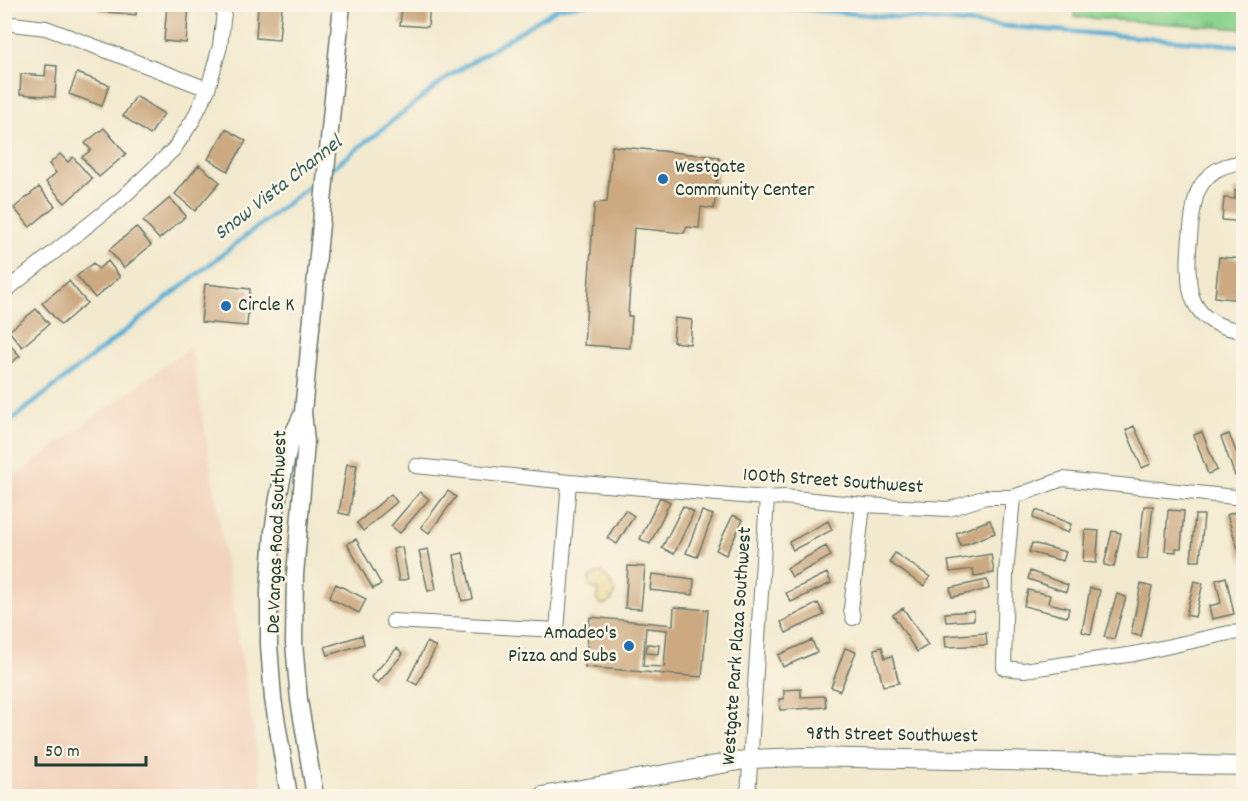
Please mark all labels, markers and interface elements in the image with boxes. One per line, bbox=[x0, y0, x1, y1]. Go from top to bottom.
water label: Snow Vista Channel bbox=[209, 128, 351, 249]
place label: Westgate Community Center bbox=[675, 154, 815, 205]
marker: Westgate Community Center bbox=[656, 172, 670, 186]
place label: Circle K bbox=[238, 292, 294, 320]
marker: Circle K bbox=[219, 299, 233, 313]
street label: De Vargas Road Southwest bbox=[260, 430, 296, 634]
street label: 100th Street Southwest bbox=[742, 462, 924, 502]
street label: Westgate Park Plaza Southwest bbox=[716, 526, 760, 766]
place label: Amadeo's Pizza and Subs bbox=[508, 620, 617, 671]
marker: Amadeo's Pizza and Subs bbox=[622, 639, 636, 653]
street label: 98th Street Southwest bbox=[806, 721, 978, 751]
scale bar bbox=[36, 729, 146, 767]
text: 50 m bbox=[45, 740, 80, 765]

